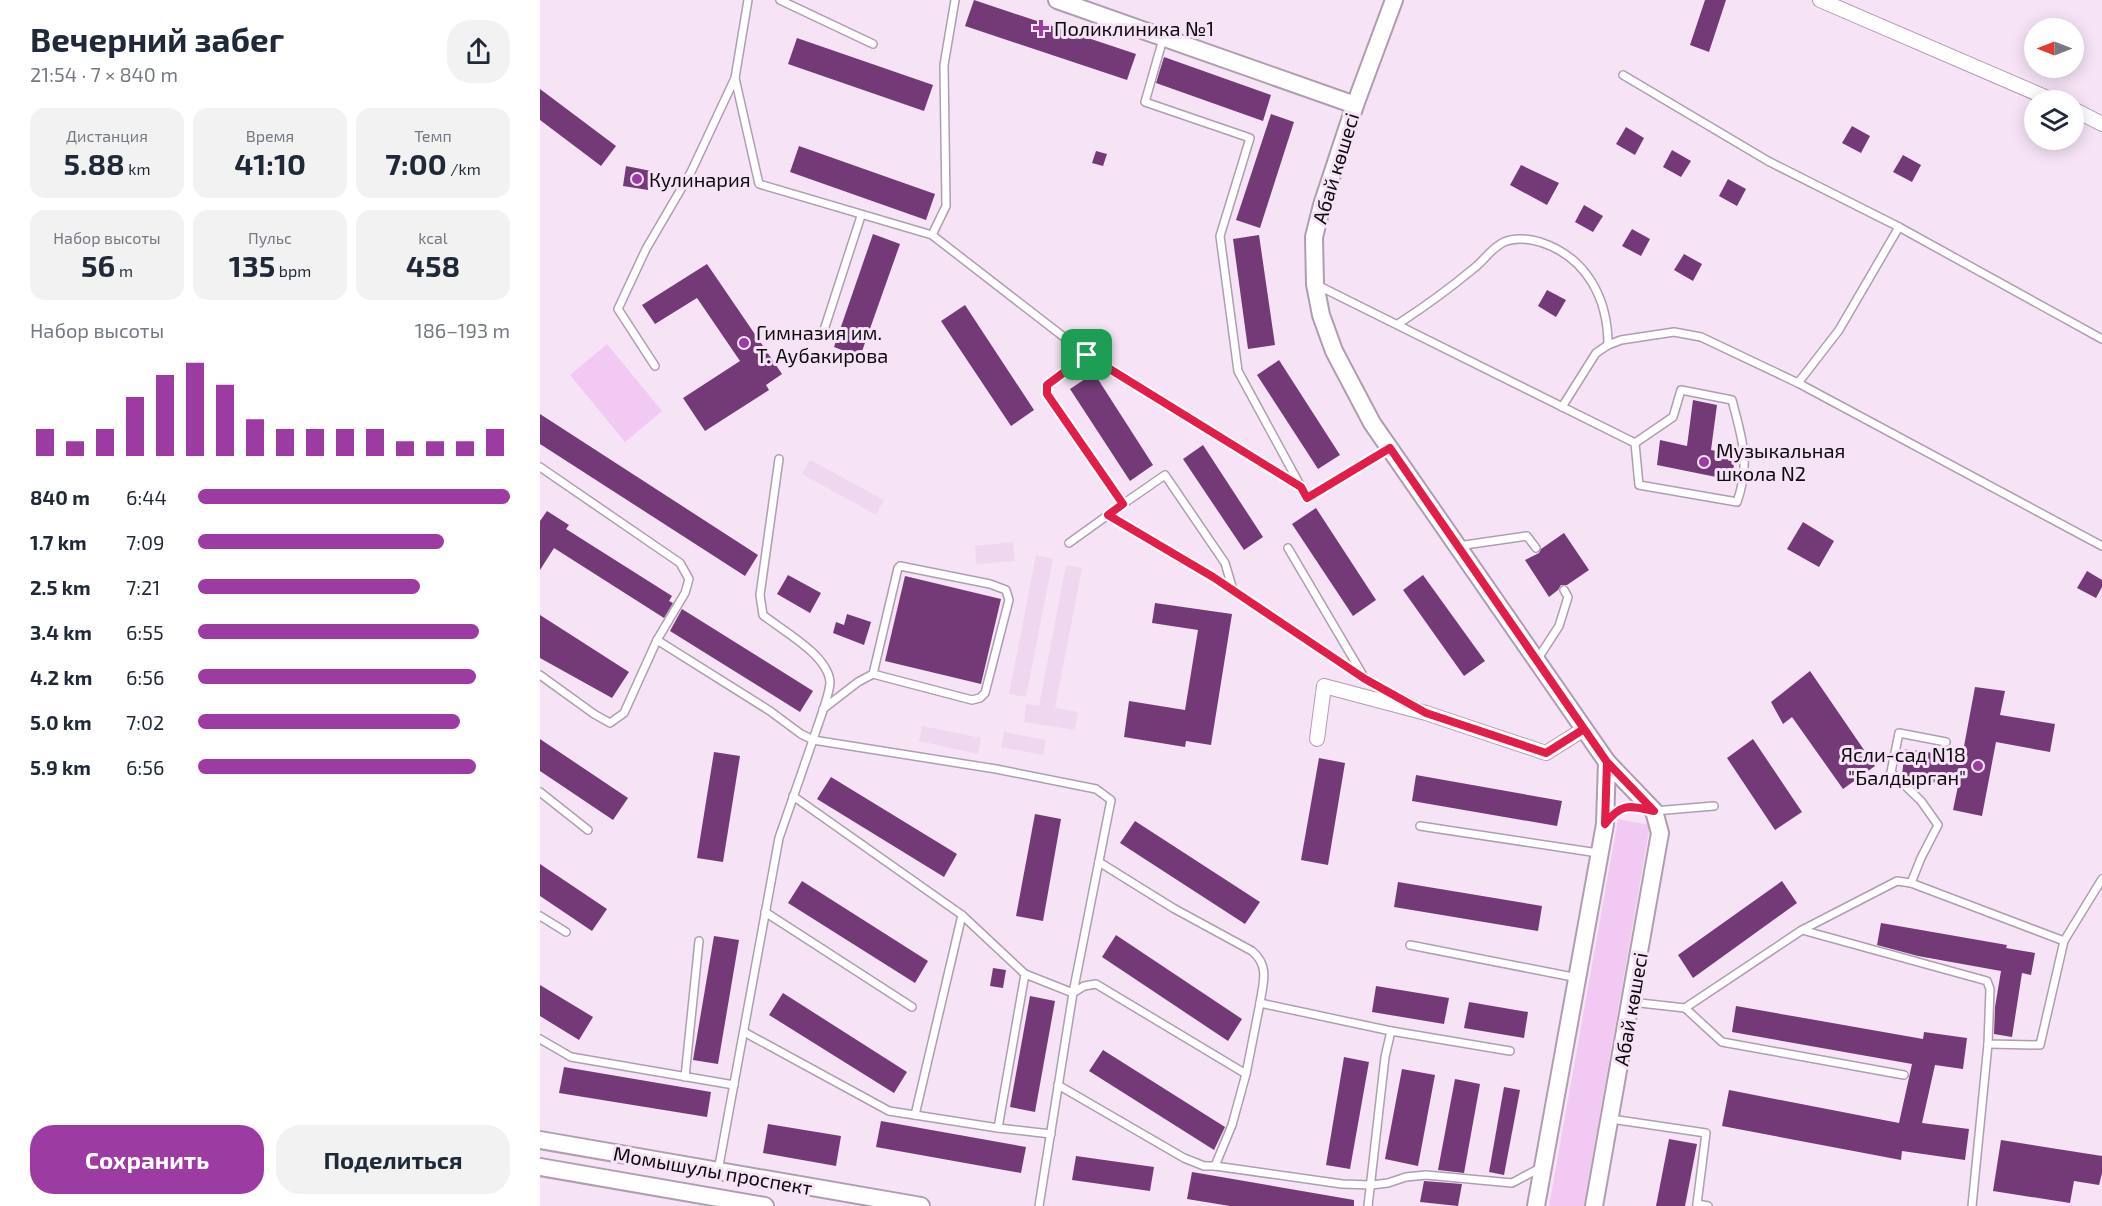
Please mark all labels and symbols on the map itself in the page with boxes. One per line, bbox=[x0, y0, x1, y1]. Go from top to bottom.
place label: Поликлиника №1 bbox=[1054, 16, 1214, 40]
north arrow bbox=[2024, 18, 2084, 78]
marker: Поликлиника №1 bbox=[1032, 19, 1050, 37]
street label: Абай көшесі bbox=[1307, 110, 1363, 226]
place label: Кулинария bbox=[649, 167, 751, 192]
marker: Кулинария bbox=[630, 172, 644, 186]
place label: Гимназия им. Т. Аубакирова bbox=[756, 320, 888, 368]
pin bbox=[1061, 329, 1112, 380]
marker: Гимназия им. Т. Аубакирова bbox=[737, 336, 751, 350]
place label: Музыкальная школа N2 bbox=[1716, 438, 1845, 485]
marker: Музыкальная школа N2 bbox=[1697, 455, 1711, 469]
place label: Ясли-сад N18 "Балдырган" bbox=[1841, 742, 1966, 789]
marker: Ясли-сад N18 "Балдырган" bbox=[1971, 759, 1985, 773]
street label: Абай көшесі bbox=[1608, 950, 1652, 1068]
street label: Момышулы проспект bbox=[611, 1141, 815, 1200]

